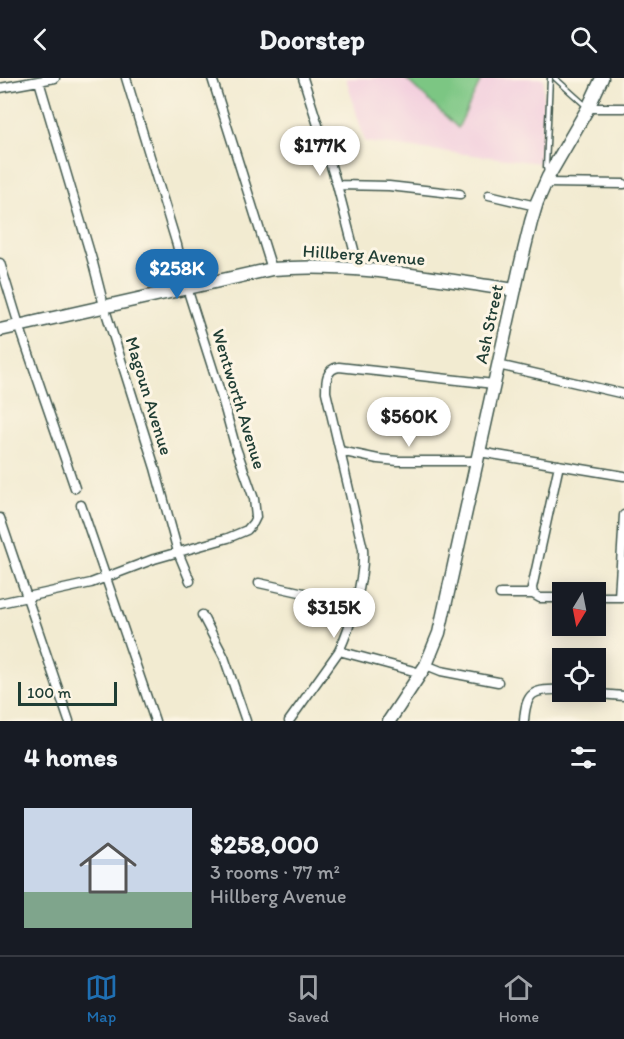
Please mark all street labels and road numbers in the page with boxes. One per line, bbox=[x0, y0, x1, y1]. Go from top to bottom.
street label: Hillberg Avenue bbox=[302, 240, 426, 270]
street label: Ash Street bbox=[470, 282, 508, 366]
street label: Wentworth Avenue bbox=[207, 326, 271, 472]
street label: Magoun Avenue bbox=[121, 334, 177, 458]

